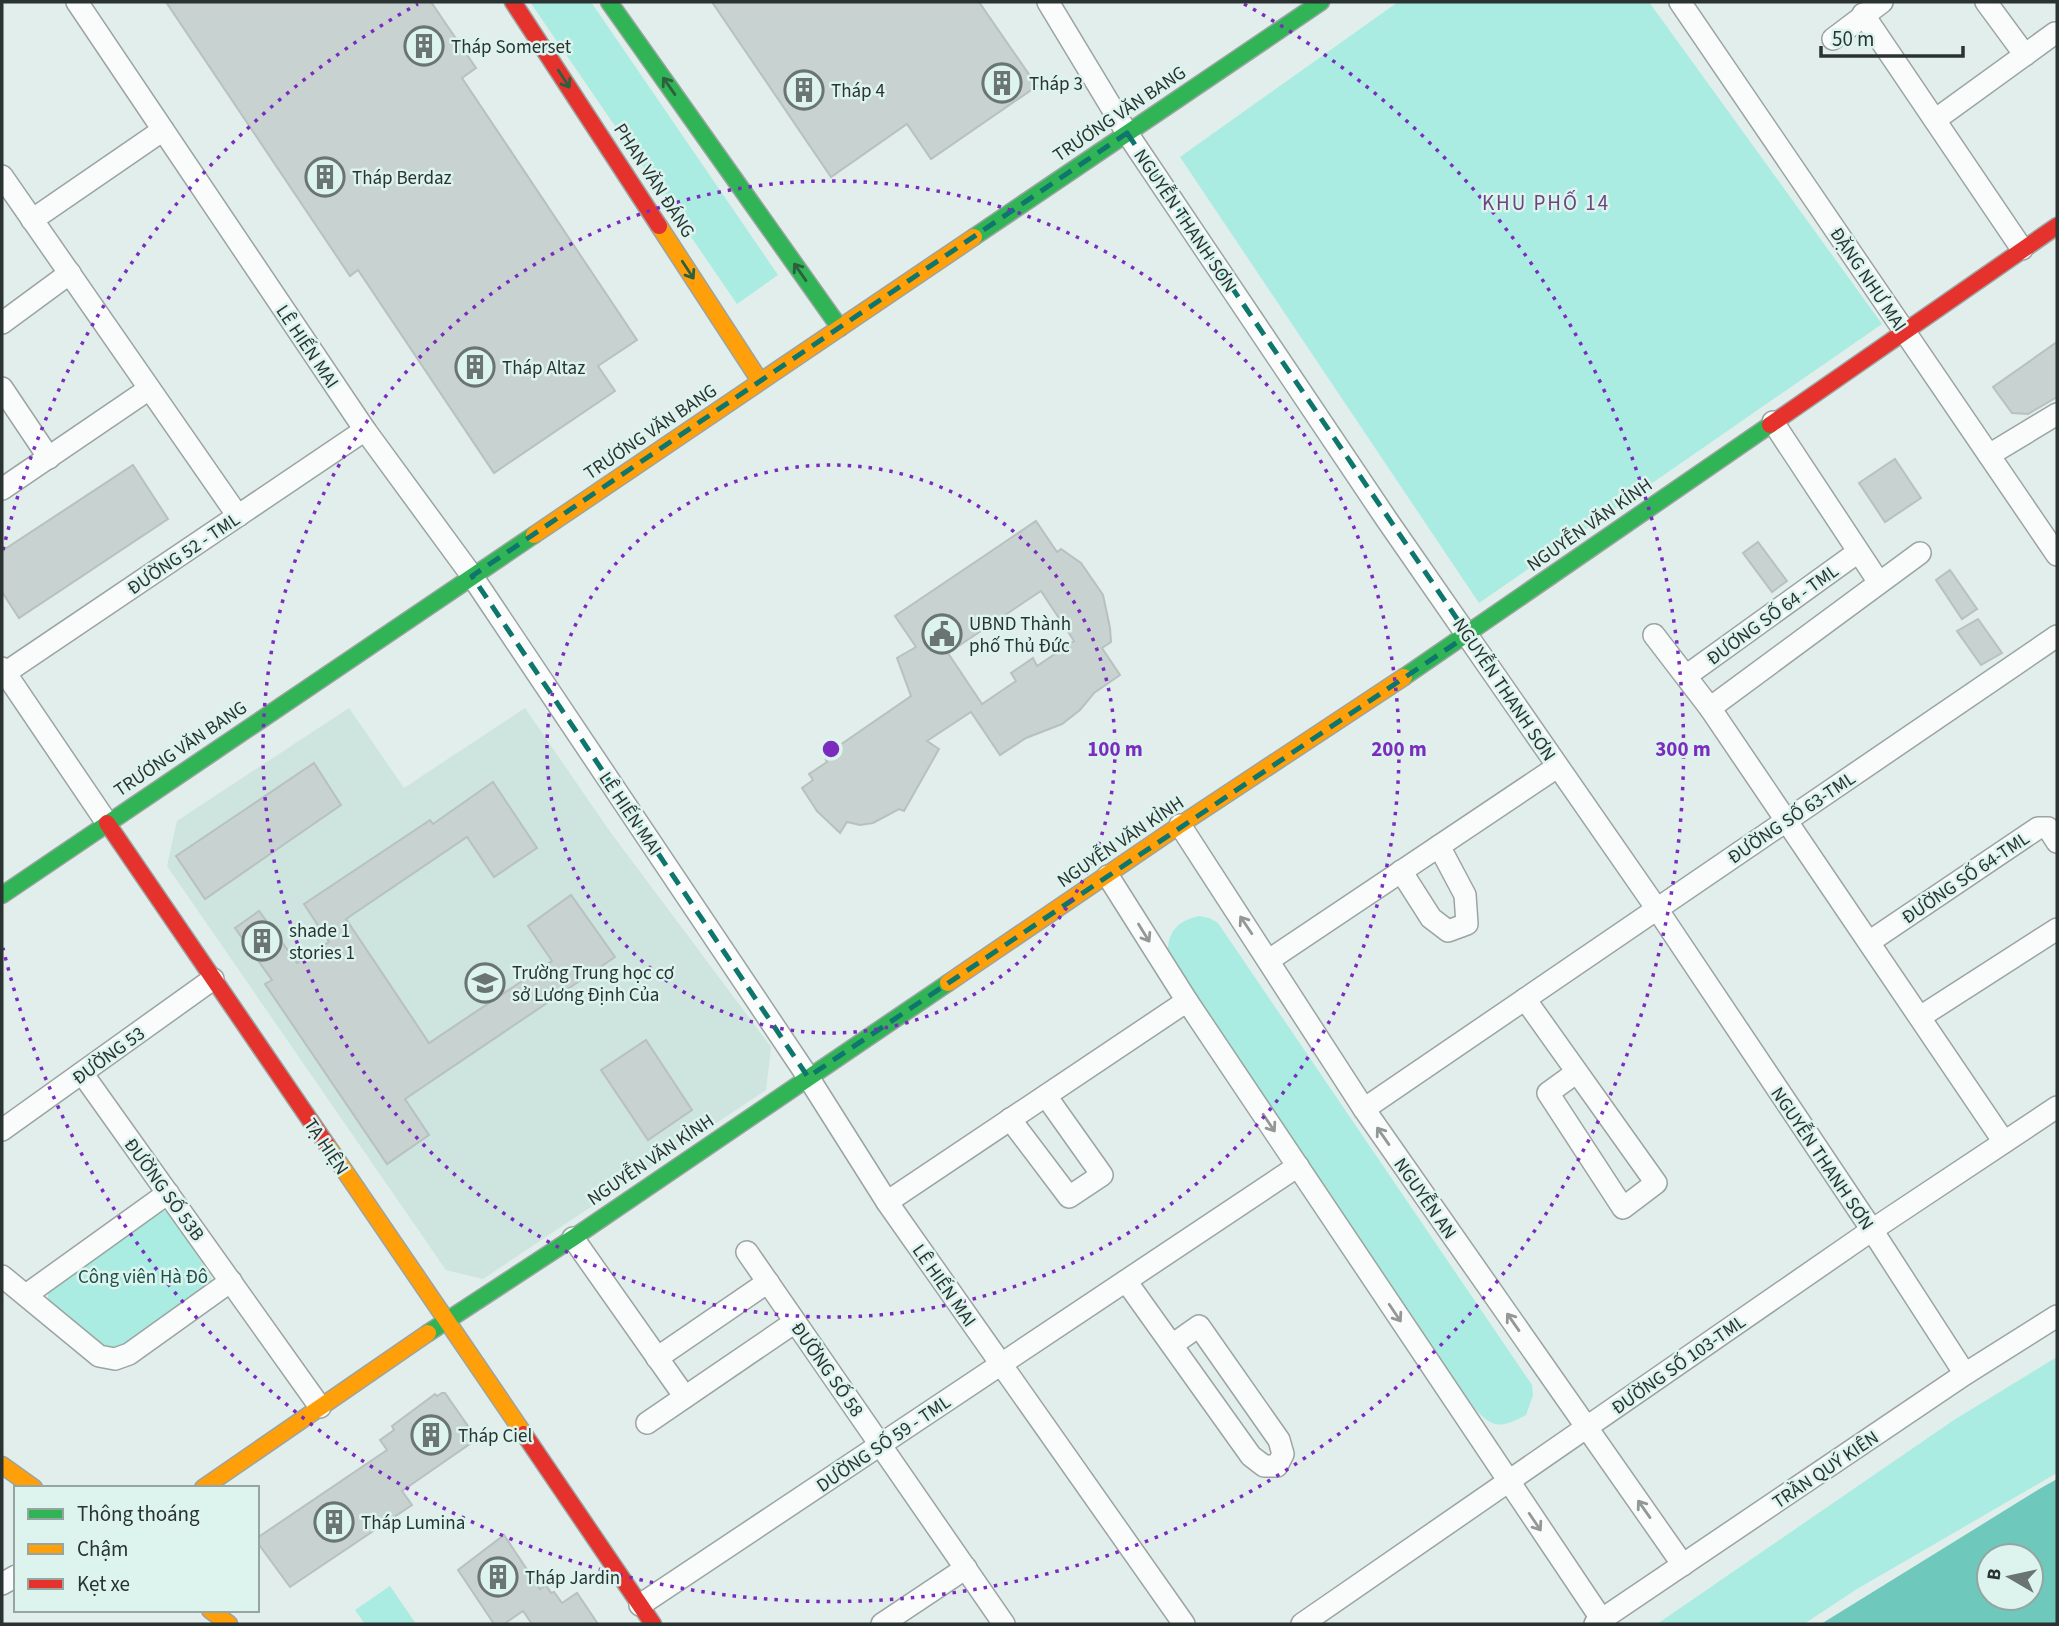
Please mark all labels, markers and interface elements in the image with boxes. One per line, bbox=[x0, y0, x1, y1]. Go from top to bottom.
scale bar bbox=[1821, 14, 1963, 58]
text: 50 m bbox=[1832, 24, 1874, 54]
building icon: Tháp Somerset bbox=[403, 25, 445, 67]
place label: Tháp Somerset bbox=[451, 34, 572, 61]
street label: TRƯƠNG VĂN BANG bbox=[1048, 60, 1192, 169]
building icon: Tháp 3 bbox=[981, 62, 1023, 104]
one-way arrow bbox=[557, 69, 571, 89]
building icon: Tháp 4 bbox=[783, 69, 825, 111]
place label: Tháp 3 bbox=[1029, 71, 1083, 98]
one-way arrow bbox=[661, 77, 676, 96]
place label: Tháp 4 bbox=[831, 78, 885, 105]
street label: PHAN VĂN ĐÁNG bbox=[607, 118, 701, 243]
street label: NGUYỄN THANH SƠN bbox=[1127, 144, 1243, 298]
building icon: Tháp Berdaz bbox=[304, 156, 346, 198]
place label: Tháp Berdaz bbox=[352, 165, 452, 192]
district label: KHU PHỐ 14 bbox=[1482, 188, 1610, 218]
street label: ĐẶNG NHƯ MAI bbox=[1823, 222, 1913, 337]
one-way arrow bbox=[681, 260, 695, 279]
one-way arrow bbox=[793, 263, 807, 282]
street label: LÊ HIẾN MAI bbox=[269, 300, 345, 394]
building icon: Tháp Altaz bbox=[454, 346, 496, 388]
place label: Tháp Altaz bbox=[502, 355, 585, 382]
street label: TRƯƠNG VĂN BANG bbox=[579, 378, 723, 487]
street label: NGUYỄN VĂN KỈNH bbox=[1522, 472, 1658, 579]
street label: ĐƯỜNG 52 - TML bbox=[122, 507, 246, 602]
street label: ĐƯƠNG SỐ 64 - TML bbox=[1701, 558, 1844, 672]
place label: UBND Thành phố Thủ Đức bbox=[969, 611, 1071, 660]
public building icon: UBND Thành phố Thủ Đức bbox=[921, 613, 963, 655]
street label: NGUYỄN THANH SƠN bbox=[1446, 613, 1562, 767]
street label: TRƯƠNG VĂN BANG bbox=[109, 695, 253, 804]
text: 100 m bbox=[1087, 734, 1143, 764]
text: 200 m bbox=[1371, 734, 1427, 764]
text: 300 m bbox=[1655, 734, 1711, 764]
centre of rings bbox=[819, 737, 843, 761]
street label: ĐƯỜNG SỐ 63-TML bbox=[1723, 765, 1861, 871]
street label: LÊ HIẾN MAI bbox=[592, 767, 668, 861]
street label: NGUYỄN VĂN KỈNH bbox=[1052, 790, 1190, 895]
street label: ĐƯỜNG SỐ 64-TML bbox=[1897, 825, 2035, 931]
one-way arrow bbox=[1239, 915, 1253, 935]
place label: shade 1 stories 1 bbox=[289, 918, 355, 967]
building icon: shade 1 stories 1 bbox=[241, 920, 283, 962]
one-way arrow bbox=[1138, 923, 1152, 943]
place label: Trường Trung học cơ sở Lương Định Của bbox=[512, 960, 674, 1009]
school or university icon: Trường Trung học cơ sở Lương Định Của bbox=[464, 962, 506, 1004]
street label: ĐƯỜNG 53 bbox=[67, 1021, 151, 1092]
street label: NGUYỄN THANH SƠN bbox=[1764, 1082, 1880, 1236]
street label: NGUYỄN VĂN KỈNH bbox=[582, 1108, 720, 1213]
street label: TẠ HIỆN bbox=[297, 1113, 355, 1181]
one-way arrow bbox=[1262, 1113, 1276, 1132]
one-way arrow bbox=[1376, 1127, 1390, 1146]
street label: ĐƯỜNG SỐ 53B bbox=[117, 1133, 210, 1247]
street label: NGUYỄN AN bbox=[1387, 1153, 1463, 1245]
street label: LÊ HIẾN MAI bbox=[905, 1239, 982, 1333]
park label: Công viên Hà Đô bbox=[78, 1264, 208, 1291]
one-way arrow bbox=[1388, 1302, 1402, 1322]
street label: ĐƯỜNG SỐ 103-TML bbox=[1606, 1309, 1751, 1422]
one-way arrow bbox=[1506, 1313, 1520, 1333]
street label: ĐƯỜNG SỐ 58 bbox=[784, 1317, 870, 1423]
street label: DƯỜNG SỐ 59 - TML bbox=[811, 1389, 956, 1499]
building icon: Tháp Ciel bbox=[410, 1414, 452, 1456]
place label: Tháp Ciel bbox=[458, 1423, 532, 1450]
street label: TRẦN QUÝ KIÊN bbox=[1767, 1425, 1884, 1516]
legend bbox=[14, 1486, 259, 1612]
text: Thông thoáng bbox=[77, 1499, 200, 1529]
one-way arrow bbox=[1637, 1500, 1651, 1519]
building icon: Tháp Lumina bbox=[313, 1501, 355, 1543]
place label: Tháp Lumina bbox=[361, 1510, 465, 1537]
one-way arrow bbox=[1528, 1512, 1542, 1531]
text: Chậm bbox=[77, 1534, 128, 1564]
north arrow bbox=[1975, 1542, 2045, 1612]
building icon: Tháp Jardin bbox=[477, 1556, 519, 1598]
place label: Tháp Jardin bbox=[525, 1565, 620, 1592]
text: B bbox=[1980, 1567, 2009, 1582]
text: Kẹt xe bbox=[77, 1569, 130, 1599]

